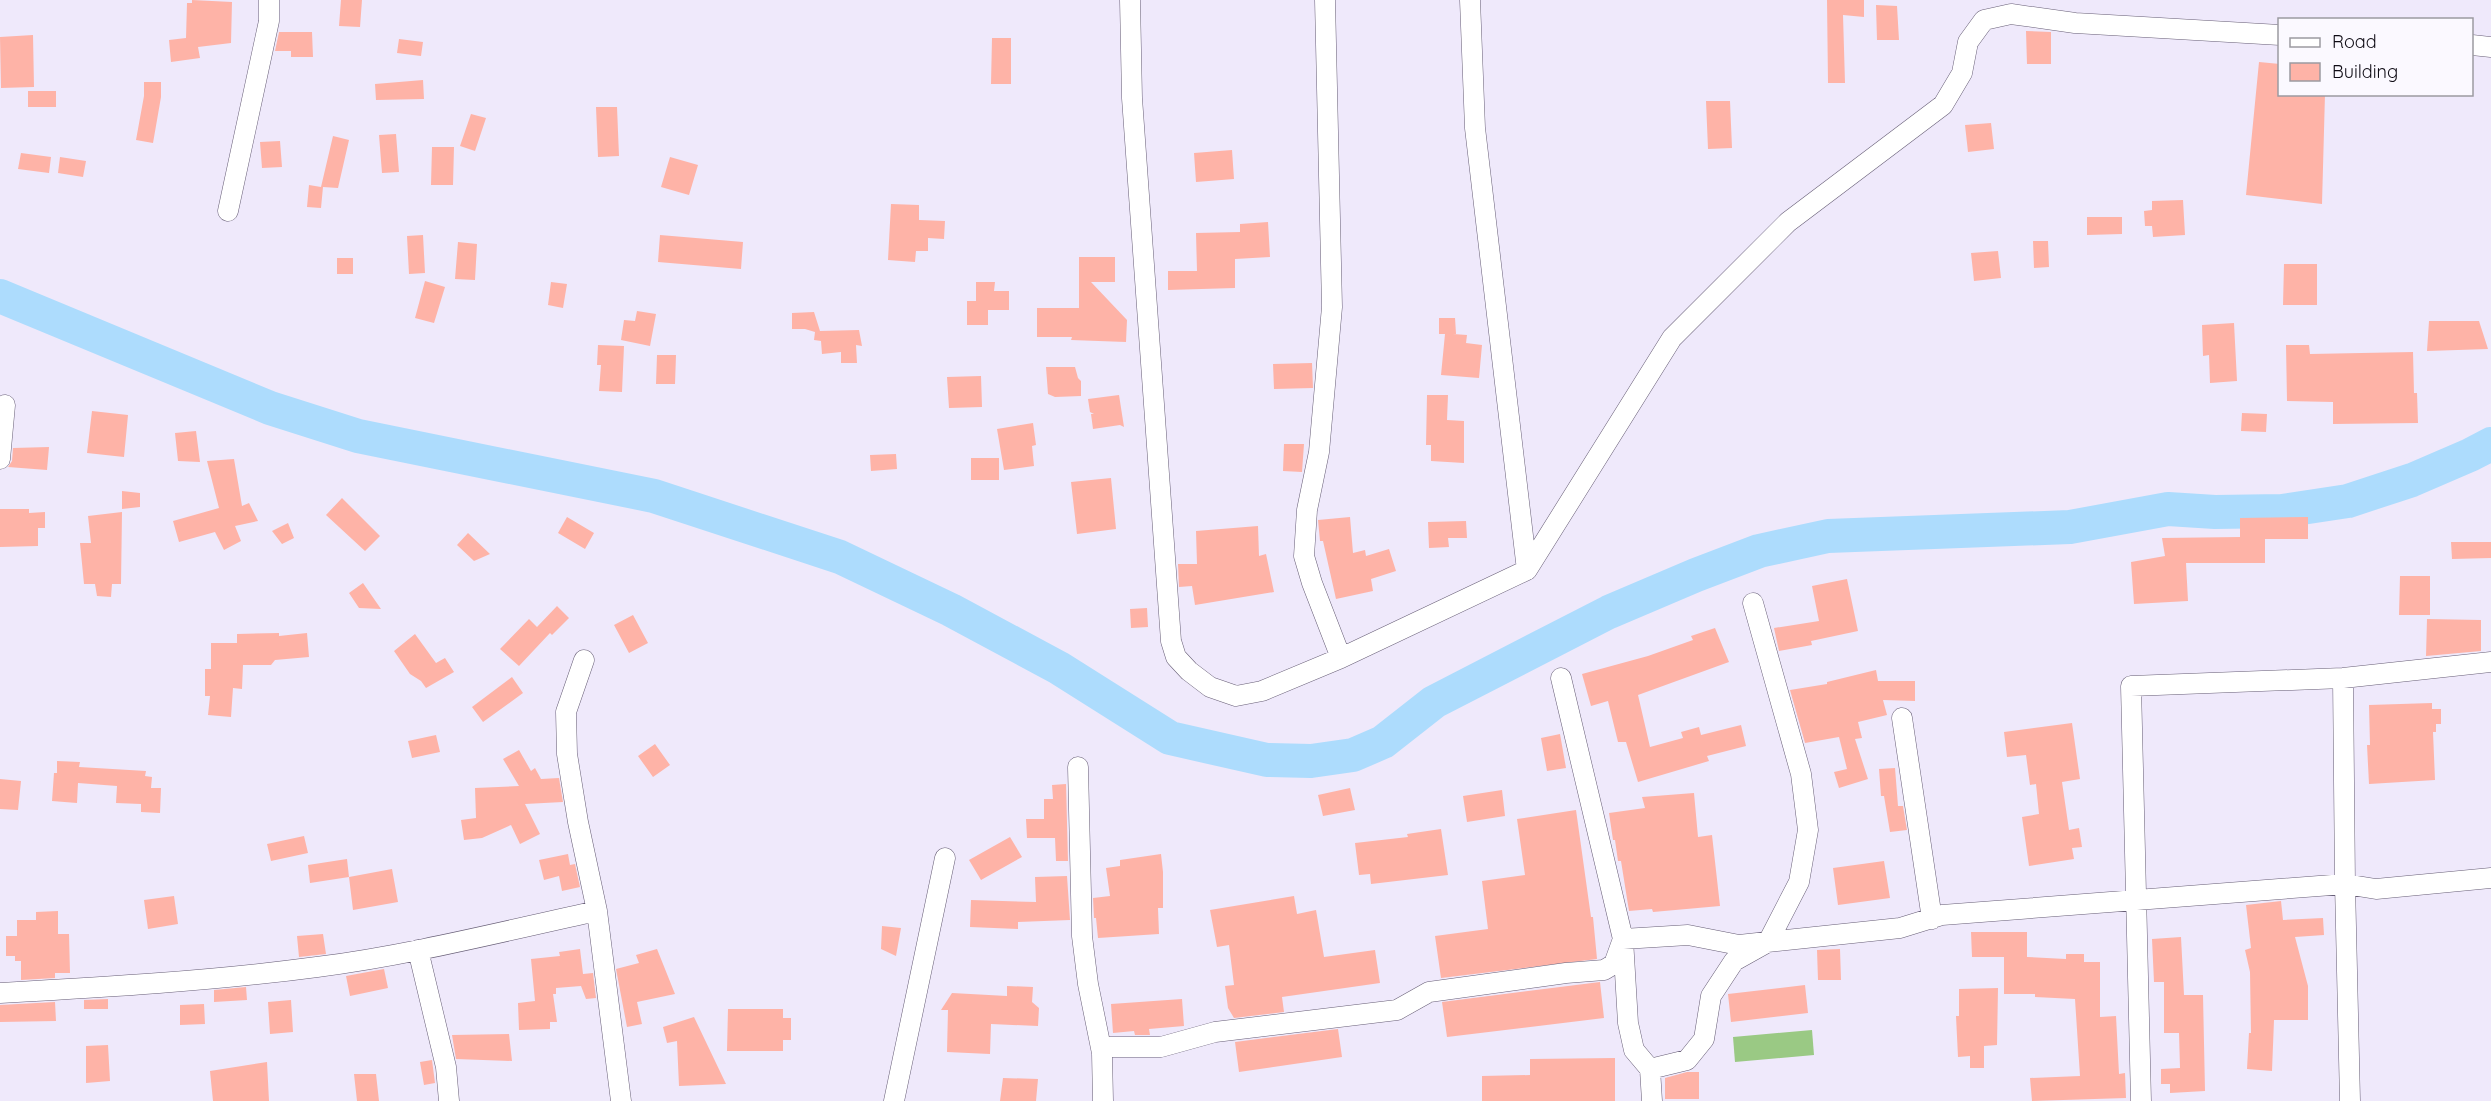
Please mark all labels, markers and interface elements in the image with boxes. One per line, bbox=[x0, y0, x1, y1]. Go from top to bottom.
legend bbox=[2278, 18, 2473, 96]
text: Road bbox=[2332, 30, 2377, 53]
text: Building bbox=[2332, 60, 2398, 83]

